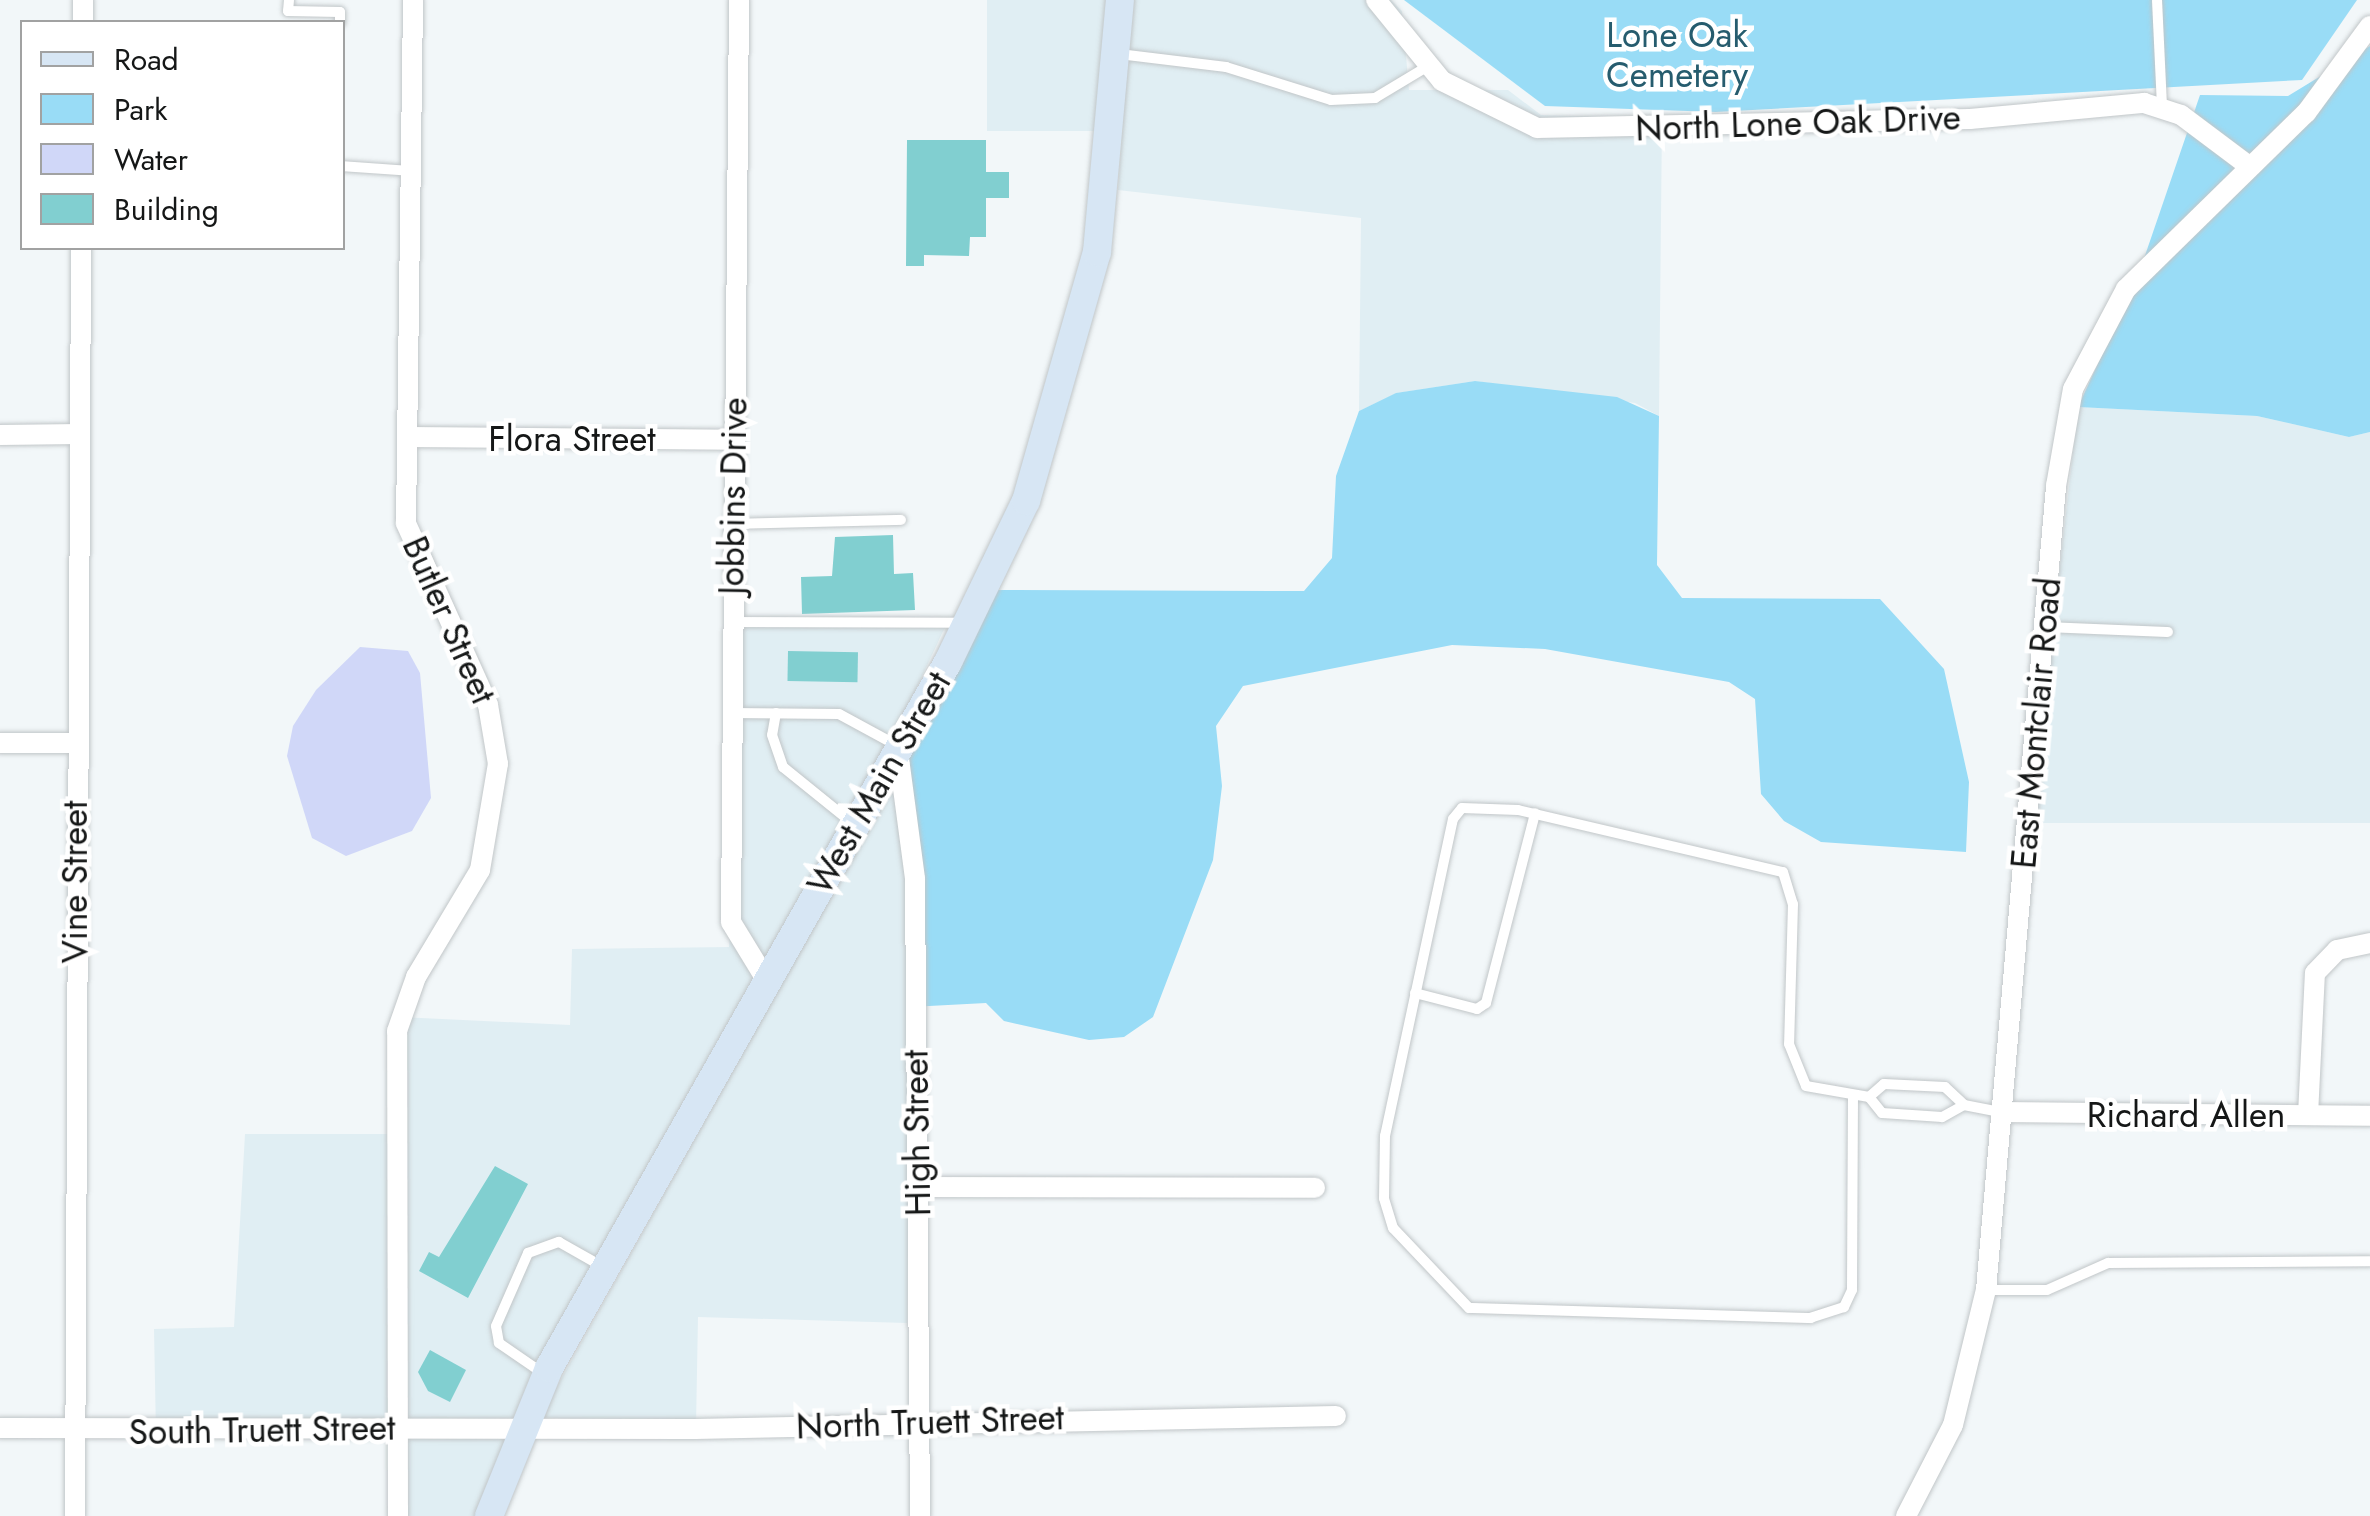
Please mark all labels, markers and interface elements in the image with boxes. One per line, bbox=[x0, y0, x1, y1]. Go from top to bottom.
park label: Lone Oak Cemetery bbox=[1606, 14, 1748, 96]
legend bbox=[20, 20, 345, 250]
text: Road bbox=[114, 38, 179, 81]
text: Park bbox=[114, 88, 167, 131]
street label: North Lone Oak Drive bbox=[1635, 96, 1961, 150]
text: Water bbox=[114, 138, 188, 181]
text: Building bbox=[114, 188, 219, 231]
street label: Jobbins Drive bbox=[710, 397, 756, 595]
street label: Flora Street bbox=[488, 418, 656, 460]
street label: Butler Street bbox=[394, 530, 504, 710]
street label: East Montclair Road bbox=[2002, 576, 2070, 870]
street label: West Main Street bbox=[798, 664, 960, 902]
street label: Vine Street bbox=[54, 801, 96, 963]
street label: High Street bbox=[895, 1049, 939, 1217]
street label: Richard Allen bbox=[2087, 1094, 2285, 1136]
street label: North Truett Street bbox=[795, 1396, 1065, 1448]
street label: South Truett Street bbox=[128, 1407, 396, 1453]

